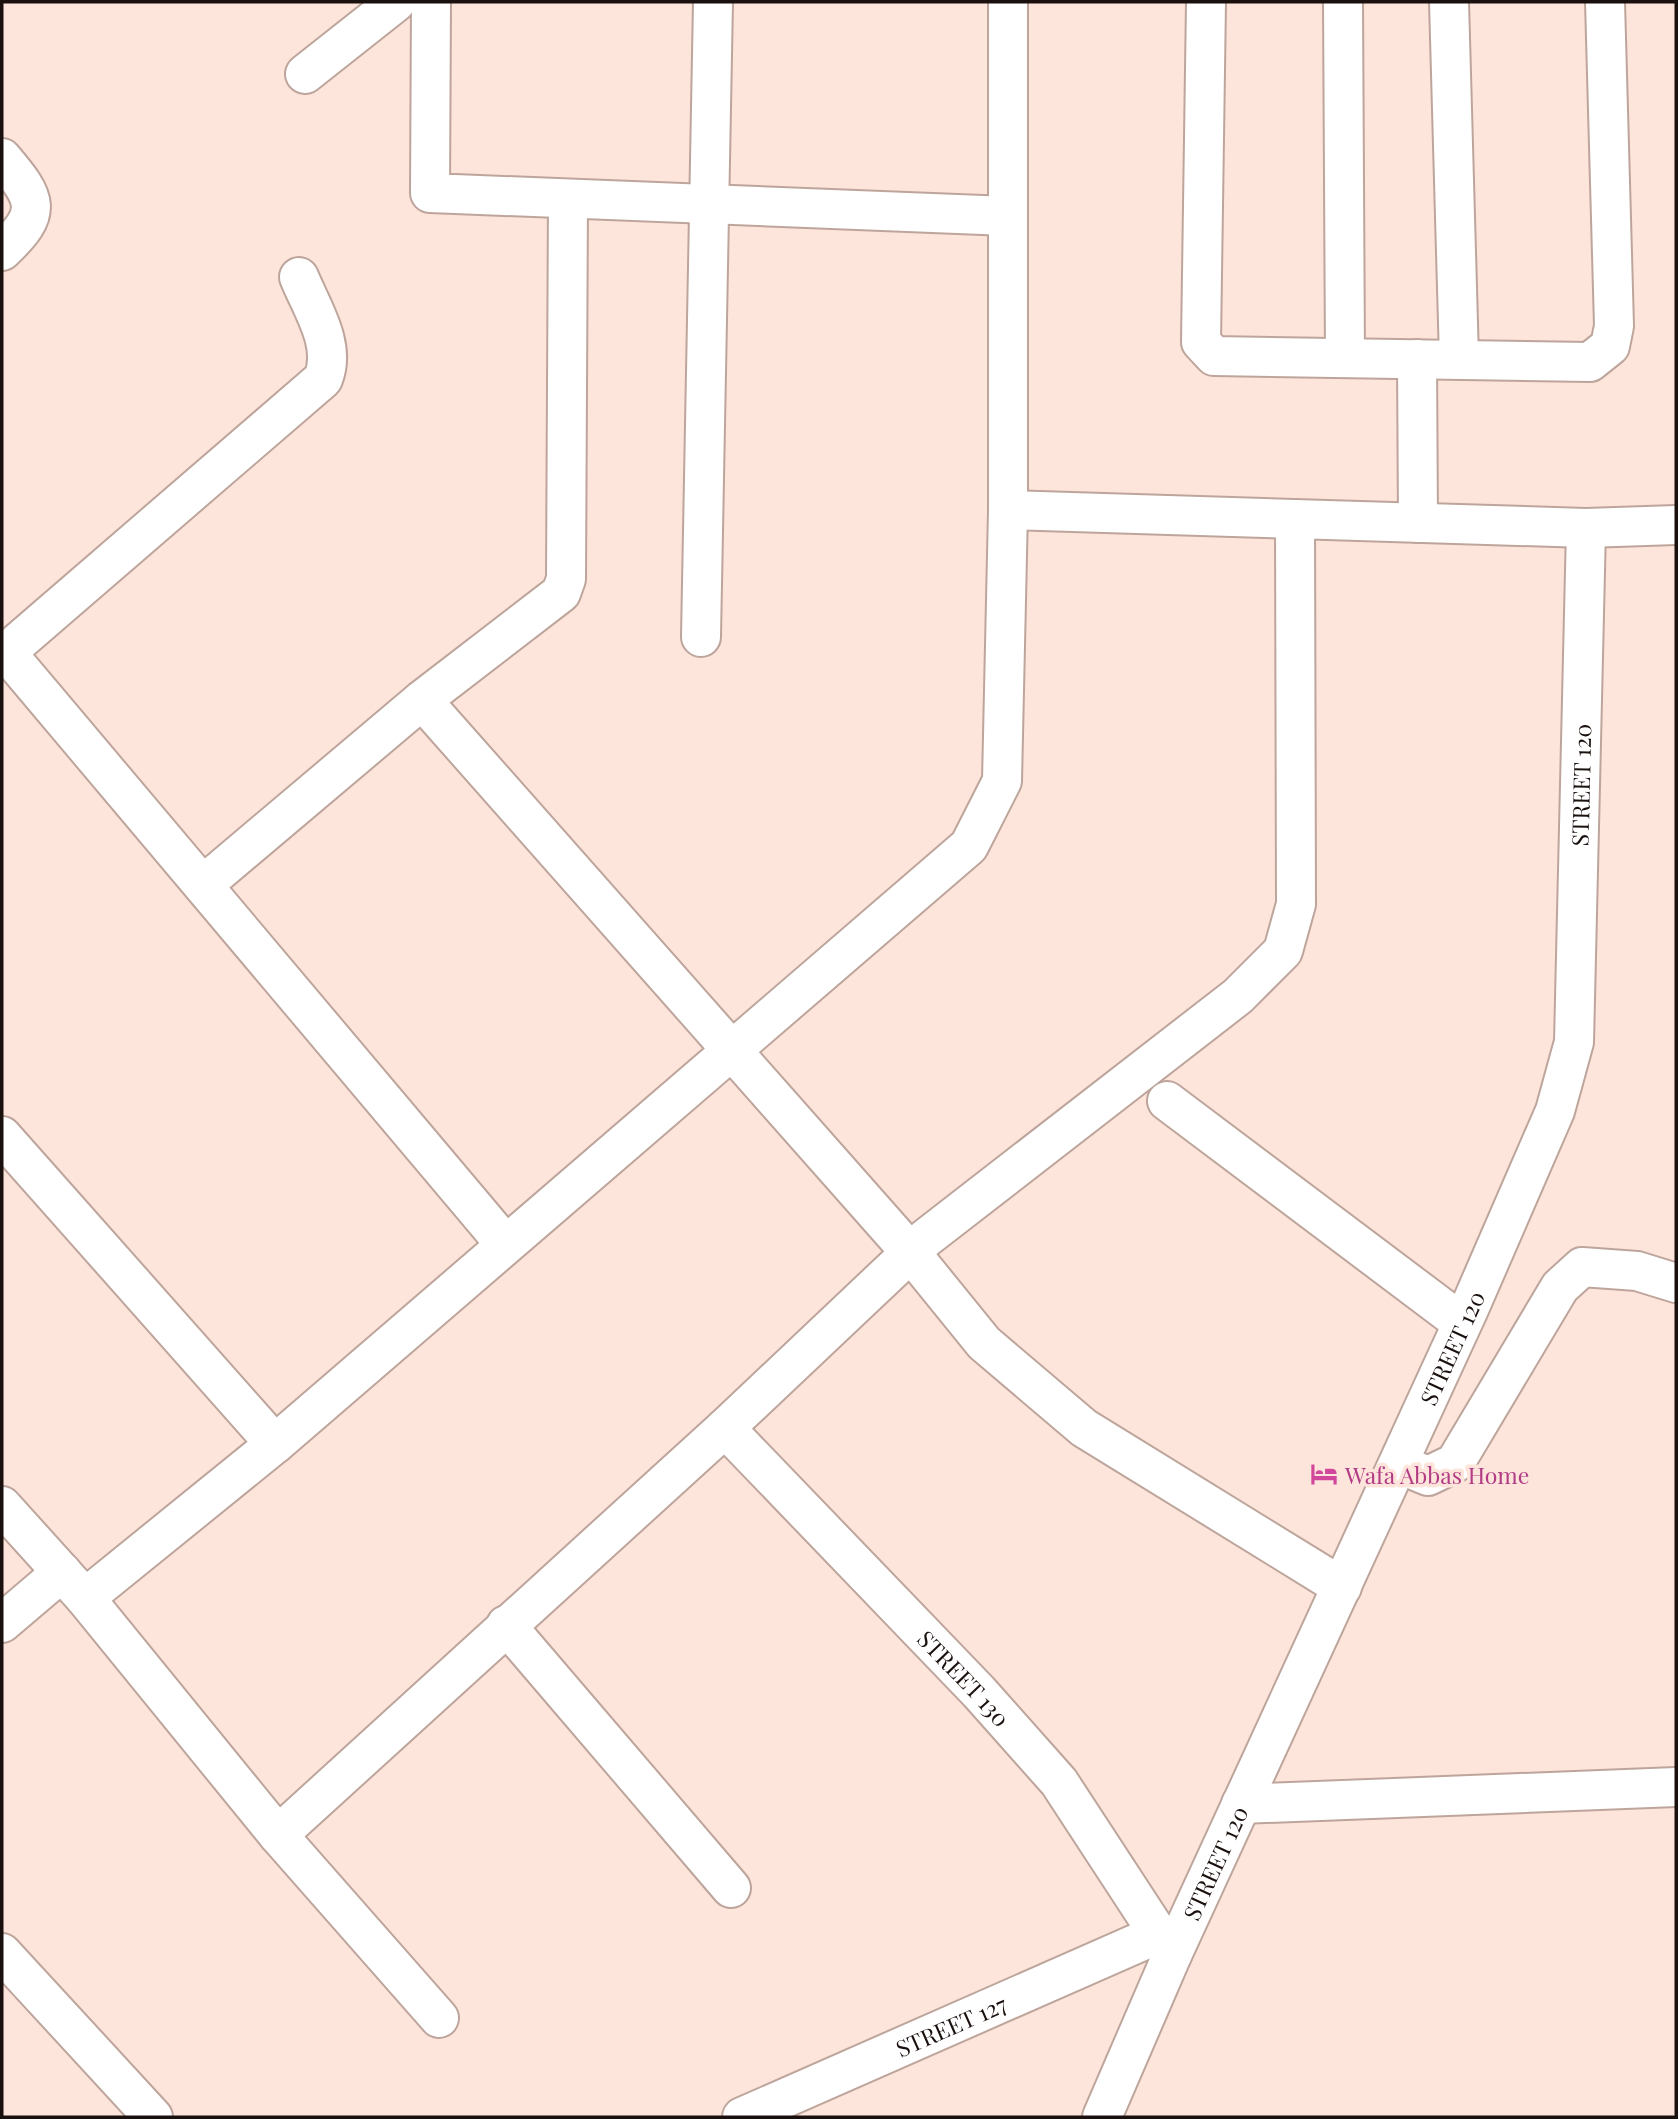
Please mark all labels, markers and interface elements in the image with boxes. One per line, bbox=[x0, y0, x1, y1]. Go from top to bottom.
street label: STREET 120 bbox=[1563, 723, 1597, 847]
street label: STREET 120 bbox=[1412, 1286, 1491, 1410]
hotel icon: Wafa Abbas Home bbox=[1309, 1459, 1339, 1489]
place label: Wafa Abbas Home bbox=[1344, 1459, 1529, 1490]
street label: STREET 130 bbox=[912, 1623, 1017, 1732]
street label: STREET 120 bbox=[1175, 1801, 1254, 1925]
street label: STREET 127 bbox=[890, 1987, 1012, 2063]

